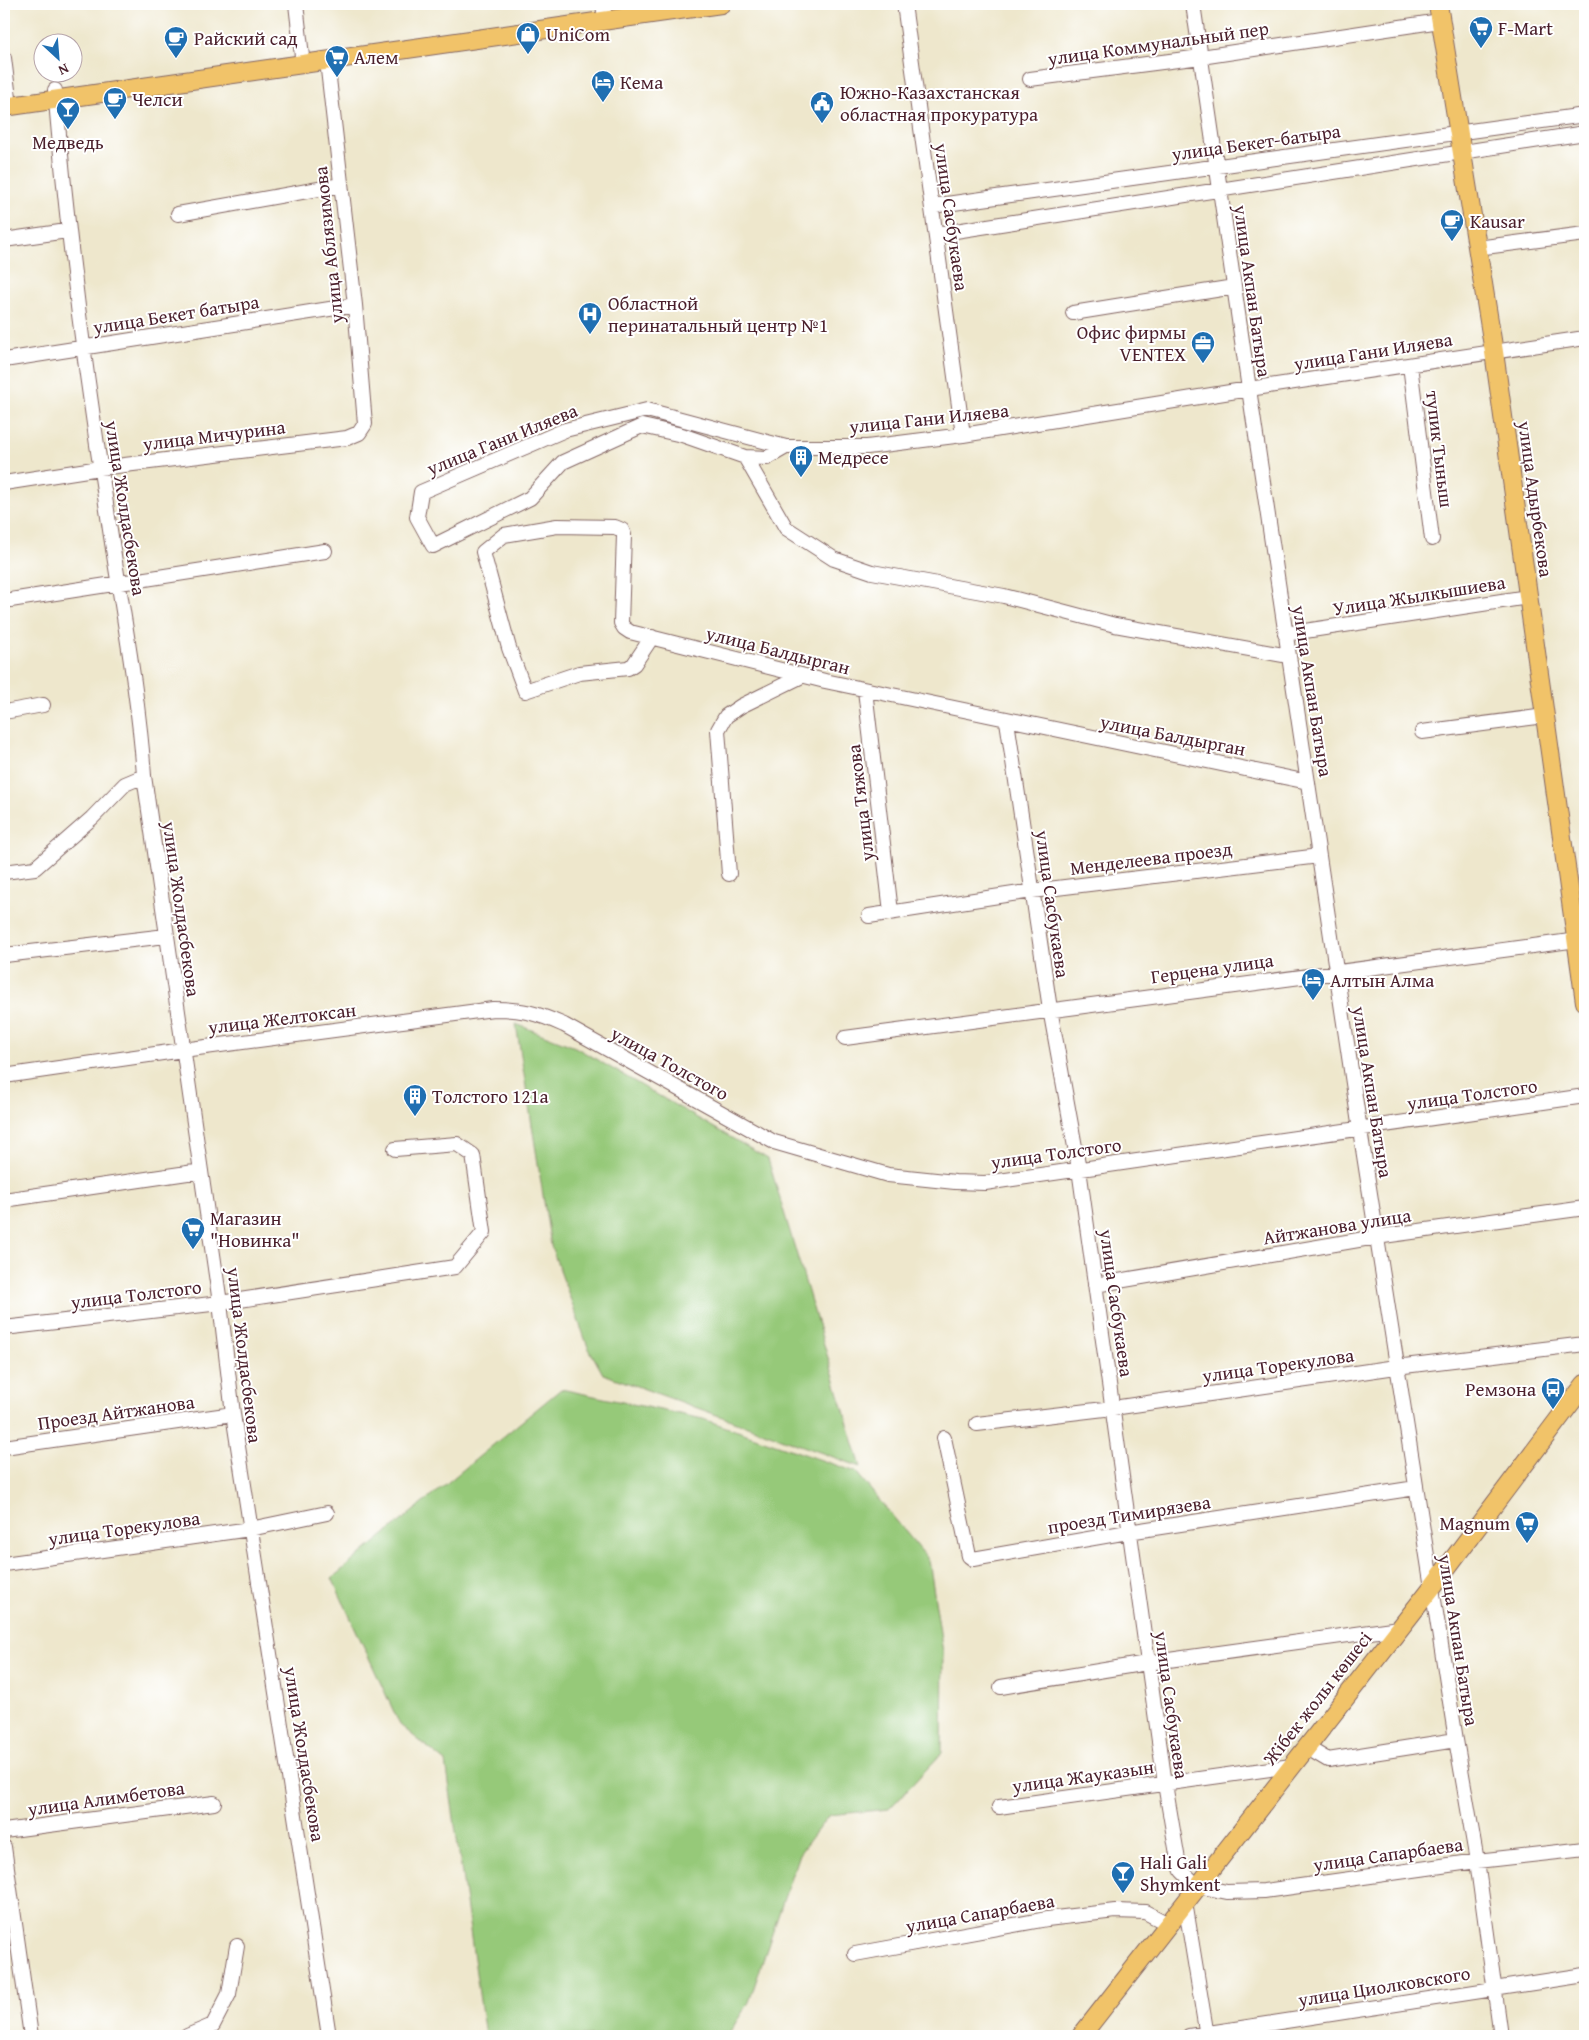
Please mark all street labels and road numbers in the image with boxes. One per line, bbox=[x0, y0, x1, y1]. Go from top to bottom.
street label: улица Коммунальный пер bbox=[1045, 14, 1270, 73]
street label: улица Бекет-батыра bbox=[1169, 116, 1342, 168]
street label: улица Сасбукаева bbox=[928, 140, 976, 293]
street label: улица Аблязимова bbox=[306, 165, 350, 326]
street label: улица Акпан Батыра bbox=[1227, 202, 1279, 379]
street label: улица Бекет батыра bbox=[90, 287, 261, 341]
street label: улица Гани Иляева bbox=[1291, 325, 1454, 378]
street label: тупик Тыныш bbox=[1419, 389, 1461, 509]
street label: улица Гани Иляева bbox=[421, 396, 582, 482]
street label: улица Гани Иляева bbox=[847, 396, 1010, 440]
street label: улица Мичурина bbox=[140, 412, 287, 458]
street label: улица Жолдасбекова bbox=[98, 417, 154, 598]
street label: улица Адырбекова bbox=[1511, 418, 1561, 579]
street label: Улица Жылкышиева bbox=[1331, 568, 1507, 622]
street label: улица Акпан Батыра bbox=[1285, 602, 1340, 779]
street label: улица Балдырган bbox=[702, 618, 853, 681]
street label: улица Балдырган bbox=[1097, 707, 1248, 763]
street label: улица Тяжова bbox=[839, 743, 881, 864]
street label: улица Жолдасбекова bbox=[156, 818, 208, 999]
street label: улица Сасбукаева bbox=[1029, 827, 1077, 980]
street label: Менделеева проезд bbox=[1068, 834, 1234, 882]
street label: Герцена улица bbox=[1149, 946, 1275, 990]
street label: улица Желтоксан bbox=[205, 995, 358, 1041]
street label: улица Акпан Батыра bbox=[1345, 1003, 1400, 1180]
street label: улица Толстого bbox=[605, 1018, 734, 1107]
street label: улица Толстого bbox=[1404, 1071, 1539, 1117]
street label: улица Толстого bbox=[988, 1130, 1123, 1176]
street label: Айтжанова улица bbox=[1261, 1200, 1413, 1252]
street label: улица Сасбукаева bbox=[1093, 1226, 1141, 1379]
street label: улица Жолдасбекова bbox=[220, 1265, 270, 1444]
street label: улица Толстого bbox=[68, 1272, 203, 1316]
street label: улица Торекулова bbox=[1199, 1340, 1356, 1390]
street label: Проезд Айтжанова bbox=[36, 1387, 196, 1437]
street label: проезд Тимирязева bbox=[1046, 1487, 1212, 1541]
street label: улица Торекулова bbox=[45, 1503, 202, 1553]
street label: улица Акпан Батыра bbox=[1431, 1551, 1486, 1728]
street label: Жібек жолы көшесі bbox=[1255, 1625, 1378, 1772]
street label: улица Сасбукаева bbox=[1148, 1628, 1196, 1781]
street label: улица Жолдасбекова bbox=[277, 1663, 333, 1844]
street label: улица Жауказын bbox=[1009, 1752, 1156, 1800]
street label: улица Алимбетова bbox=[25, 1773, 186, 1823]
street label: улица Сапарбаева bbox=[1310, 1830, 1465, 1879]
street label: улица Сапарбаева bbox=[902, 1886, 1057, 1940]
street label: улица Циолковского bbox=[1295, 1959, 1472, 2014]

